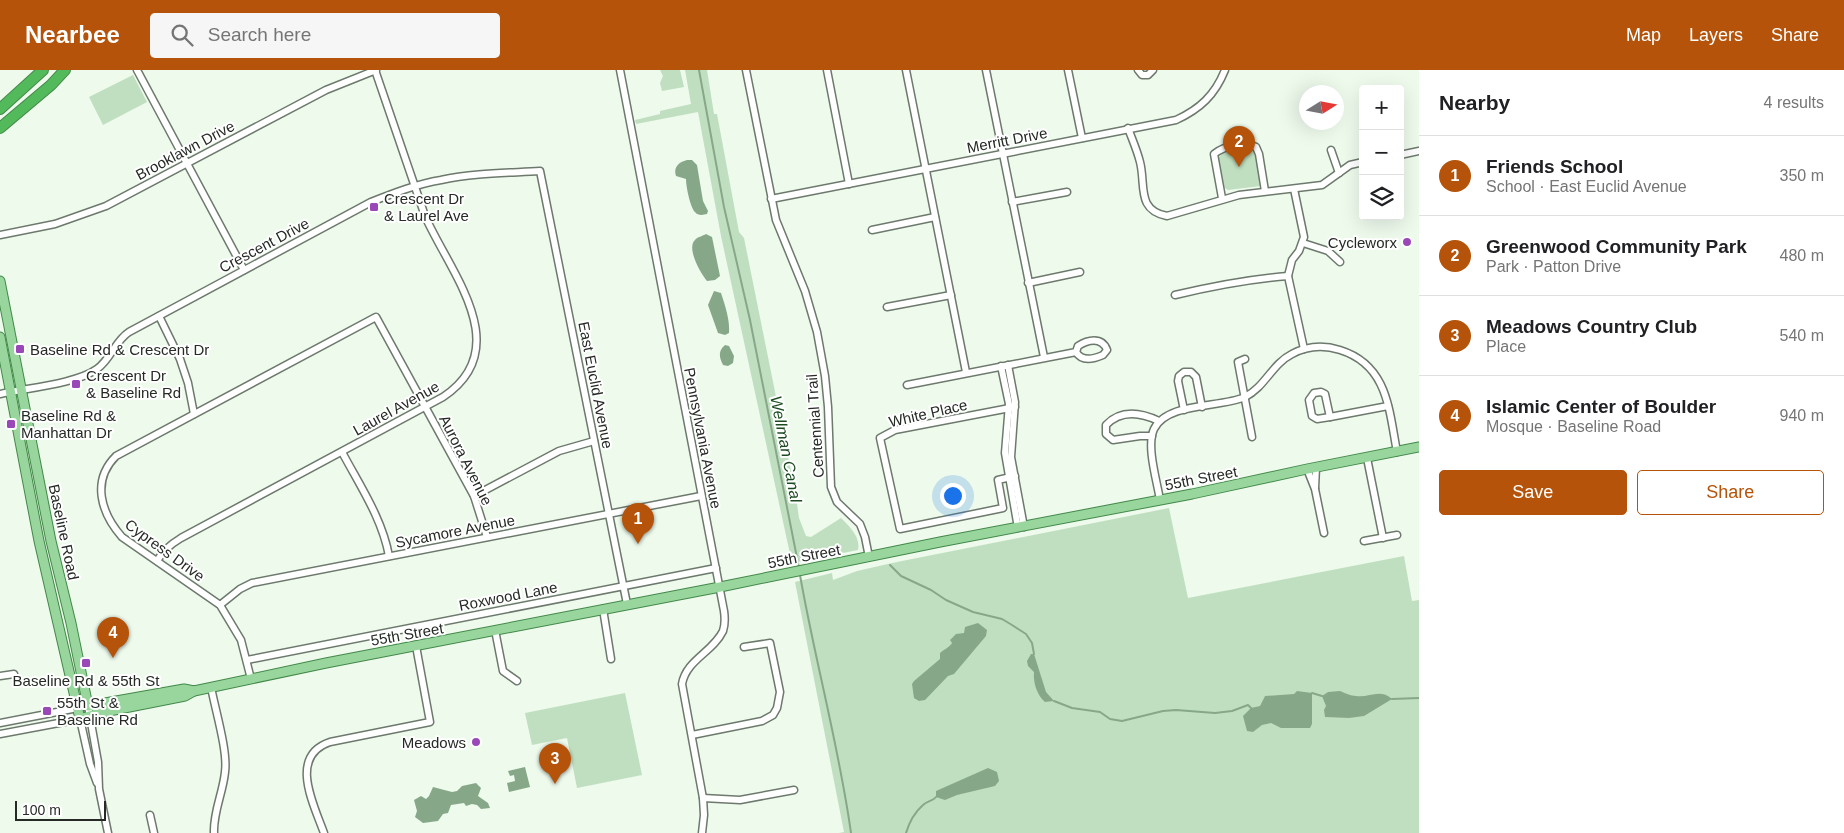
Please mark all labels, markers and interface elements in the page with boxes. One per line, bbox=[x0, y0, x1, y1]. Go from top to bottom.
search box bbox=[150, 13, 500, 58]
text: Nearbee bbox=[25, 21, 120, 48]
icon: search bbox=[168, 21, 196, 49]
text: Search here bbox=[208, 24, 311, 45]
text: Map bbox=[1626, 25, 1661, 45]
text: Layers bbox=[1689, 25, 1743, 45]
text: Share bbox=[1771, 25, 1819, 45]
north arrow bbox=[1299, 85, 1344, 130]
map controls bbox=[1359, 85, 1404, 220]
button: + bbox=[1359, 85, 1404, 130]
text: Nearby bbox=[1439, 91, 1510, 114]
text: 4 results bbox=[1764, 94, 1824, 111]
street label: Brooklawn Drive bbox=[133, 117, 237, 183]
street label: Merritt Drive bbox=[965, 124, 1049, 156]
pin: 2 bbox=[1223, 126, 1255, 167]
button: − bbox=[1359, 130, 1404, 175]
text: Friends School bbox=[1486, 156, 1623, 177]
text: 1 bbox=[1451, 167, 1459, 184]
text: 350 m bbox=[1780, 167, 1824, 184]
button: layers bbox=[1359, 175, 1404, 220]
text: School · East Euclid Avenue bbox=[1486, 178, 1687, 195]
place label: Crescent Dr & Laurel Ave bbox=[384, 190, 469, 224]
marker: Crescent Dr & Laurel Ave bbox=[368, 201, 380, 213]
street label: Crescent Drive bbox=[216, 214, 312, 276]
place label: Cycleworx bbox=[1328, 234, 1397, 251]
marker: Cycleworx bbox=[1401, 236, 1413, 248]
text: Greenwood Community Park bbox=[1486, 236, 1747, 257]
text: 2 bbox=[1451, 247, 1459, 264]
text: 480 m bbox=[1780, 247, 1824, 264]
text: Park · Patton Drive bbox=[1486, 258, 1621, 275]
text: Meadows Country Club bbox=[1486, 316, 1697, 337]
street label: East Euclid Avenue bbox=[575, 320, 617, 450]
text: 3 bbox=[1451, 327, 1459, 344]
text: 540 m bbox=[1780, 327, 1824, 344]
text: Place bbox=[1486, 338, 1526, 355]
place label: Baseline Rd & Crescent Dr bbox=[30, 341, 209, 358]
marker: Baseline Rd & Crescent Dr bbox=[14, 343, 26, 355]
street label: Pennsylvania Avenue bbox=[681, 366, 725, 510]
place label: Crescent Dr & Baseline Rd bbox=[86, 367, 181, 401]
street label: Centennial Trail bbox=[803, 373, 827, 479]
street label: Laurel Avenue bbox=[350, 377, 442, 439]
marker: Crescent Dr & Baseline Rd bbox=[70, 378, 82, 390]
water label: Wellman Canal bbox=[767, 394, 805, 504]
street label: White Place bbox=[887, 396, 969, 430]
text: Islamic Center of Boulder bbox=[1486, 396, 1716, 417]
place label: Baseline Rd & Manhattan Dr bbox=[21, 407, 116, 441]
text: 4 bbox=[1451, 407, 1459, 424]
text: 940 m bbox=[1780, 407, 1824, 424]
street label: Aurora Avenue bbox=[436, 412, 496, 508]
marker: Baseline Rd & Manhattan Dr bbox=[5, 418, 17, 430]
text: Mosque · Baseline Road bbox=[1486, 418, 1661, 435]
street label: 55th Street bbox=[1163, 462, 1239, 493]
button: Save bbox=[1439, 470, 1627, 515]
button: Share bbox=[1637, 470, 1824, 515]
street label: Baseline Road bbox=[46, 483, 82, 581]
your location bbox=[940, 483, 966, 509]
pin: 1 bbox=[622, 503, 654, 544]
street label: Sycamore Avenue bbox=[394, 511, 516, 551]
street label: Cypress Drive bbox=[122, 515, 208, 585]
street label: 55th Street bbox=[766, 540, 842, 571]
street label: Roxwood Lane bbox=[457, 578, 559, 614]
pin: 4 bbox=[97, 617, 129, 658]
street label: 55th Street bbox=[369, 619, 445, 649]
marker: Baseline Rd & 55th St bbox=[80, 657, 92, 669]
place label: Baseline Rd & 55th St bbox=[13, 672, 160, 689]
place label: 55th St & Baseline Rd bbox=[57, 694, 138, 728]
marker: 55th St & Baseline Rd bbox=[41, 705, 53, 717]
place label: Meadows bbox=[402, 734, 466, 751]
marker: Meadows bbox=[470, 736, 482, 748]
pin: 3 bbox=[539, 743, 571, 784]
scale bar bbox=[15, 798, 106, 821]
text: 100 m bbox=[22, 802, 61, 818]

